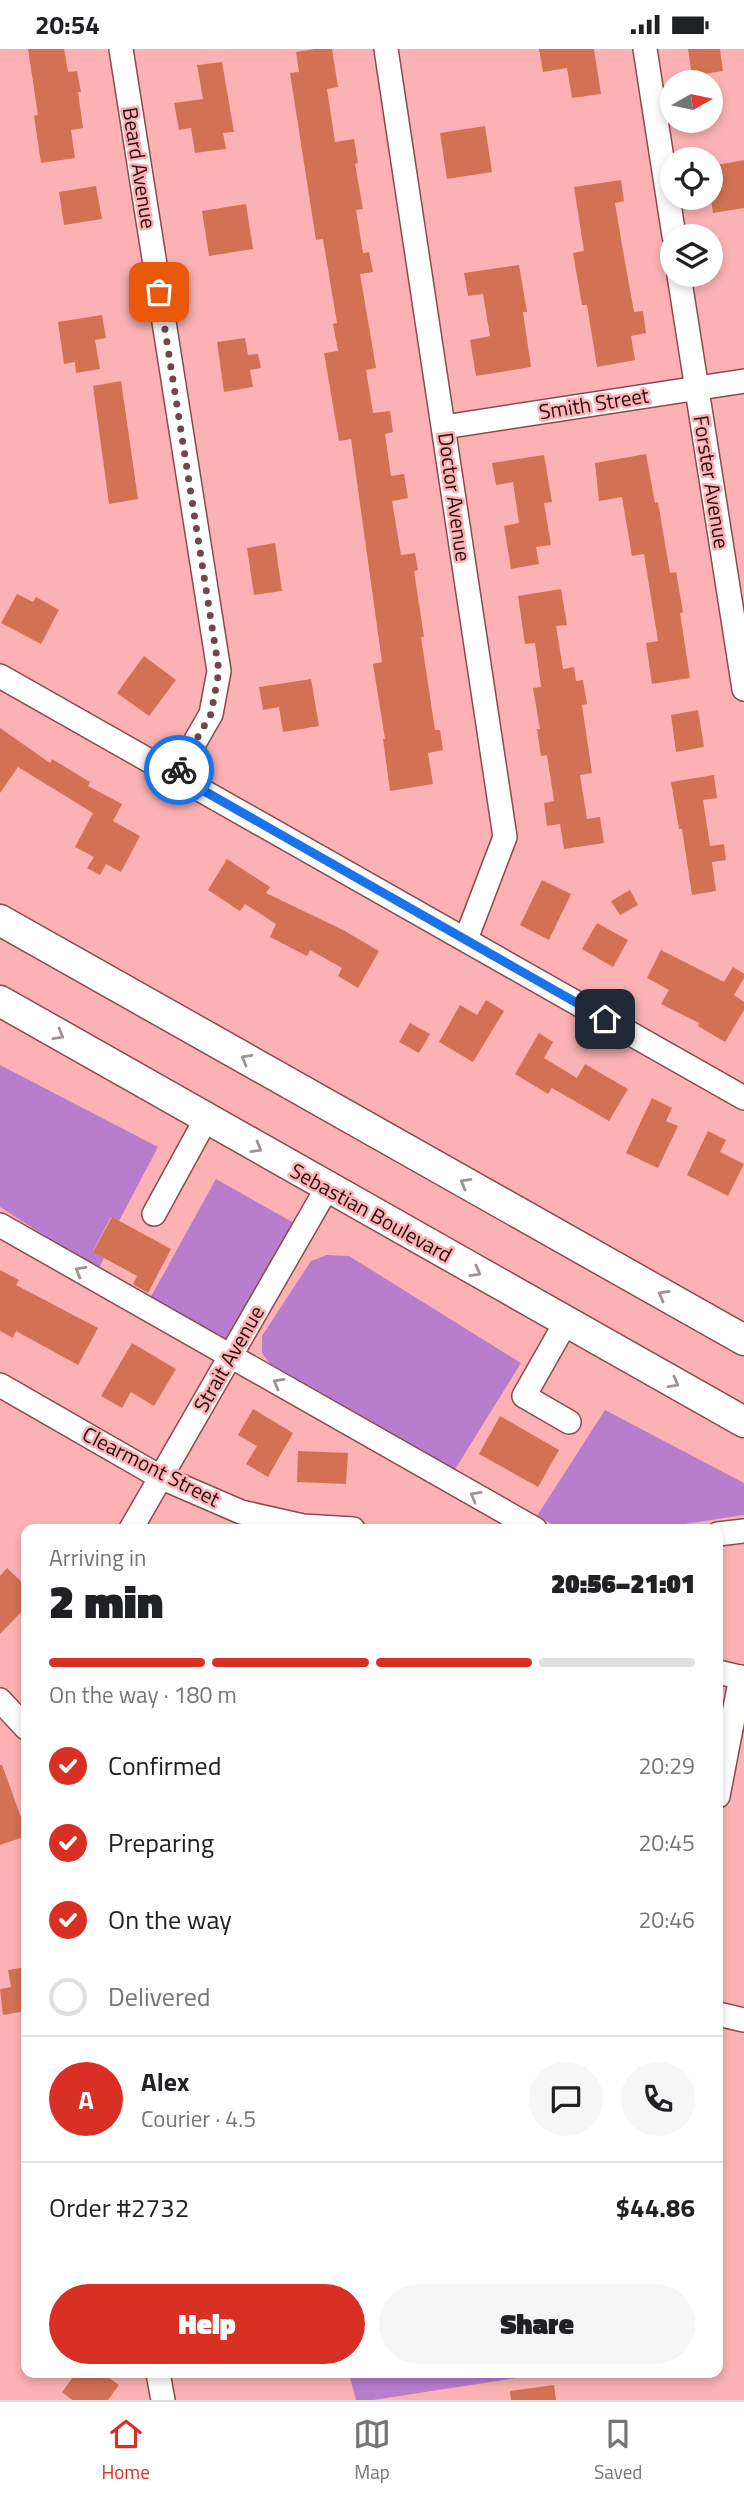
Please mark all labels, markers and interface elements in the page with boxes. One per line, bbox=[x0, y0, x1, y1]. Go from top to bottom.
text: 20:54 bbox=[35, 5, 100, 44]
north arrow bbox=[660, 70, 723, 133]
map controls bbox=[660, 70, 723, 287]
street label: Beard Avenue bbox=[115, 105, 165, 231]
button: locate bbox=[660, 147, 723, 210]
button: layers bbox=[660, 224, 723, 287]
pin bbox=[129, 262, 189, 322]
icon: bag bbox=[140, 273, 178, 311]
street label: Smith Street bbox=[537, 378, 652, 427]
street label: Forster Avenue bbox=[686, 413, 738, 551]
street label: Doctor Avenue bbox=[430, 430, 480, 563]
courier bbox=[144, 735, 214, 805]
icon: bike bbox=[160, 751, 198, 789]
pin bbox=[575, 989, 635, 1049]
icon: home bbox=[586, 1000, 624, 1038]
one-way arrow bbox=[52, 1027, 65, 1040]
one-way arrow bbox=[240, 1054, 253, 1067]
one-way arrow bbox=[249, 1140, 262, 1153]
street label: Sebastian Boulevard bbox=[285, 1154, 458, 1270]
one-way arrow bbox=[460, 1178, 472, 1191]
one-way arrow bbox=[469, 1264, 481, 1277]
one-way arrow bbox=[75, 1266, 88, 1279]
one-way arrow bbox=[658, 1290, 671, 1303]
street label: Strait Avenue bbox=[185, 1299, 272, 1418]
one-way arrow bbox=[667, 1375, 680, 1388]
one-way arrow bbox=[272, 1378, 285, 1391]
street label: Clearmont Street bbox=[77, 1418, 226, 1515]
one-way arrow bbox=[470, 1491, 483, 1504]
text: Arriving in bbox=[49, 1540, 146, 1575]
text: 20:56–21:01 bbox=[551, 1564, 695, 1603]
text: 2 min bbox=[49, 1566, 163, 1636]
text: On the way · 180 m bbox=[49, 1677, 237, 1712]
text: Confirmed bbox=[108, 1746, 222, 1785]
icon: check bbox=[49, 1747, 87, 1785]
text: 20:29 bbox=[638, 1748, 695, 1783]
text: Preparing bbox=[108, 1823, 214, 1862]
icon: check bbox=[49, 1824, 87, 1862]
text: 20:45 bbox=[638, 1825, 695, 1860]
text: On the way bbox=[108, 1900, 232, 1939]
icon: check bbox=[49, 1901, 87, 1939]
text: 20:46 bbox=[638, 1902, 695, 1937]
text: Delivered bbox=[108, 1977, 211, 2016]
text: Alex bbox=[141, 2062, 189, 2101]
button: chat bbox=[529, 2062, 603, 2136]
button: phone bbox=[621, 2062, 695, 2136]
text: A bbox=[78, 2080, 94, 2119]
text: Courier · 4.5 bbox=[141, 2101, 256, 2136]
text: Order #2732 bbox=[49, 2188, 189, 2227]
text: $44.86 bbox=[616, 2188, 695, 2227]
button: Help bbox=[49, 2284, 365, 2364]
button: Share bbox=[379, 2284, 695, 2364]
tab: Home bbox=[102, 2415, 150, 2486]
tab: Map bbox=[353, 2415, 391, 2486]
tab: Saved bbox=[594, 2415, 642, 2486]

